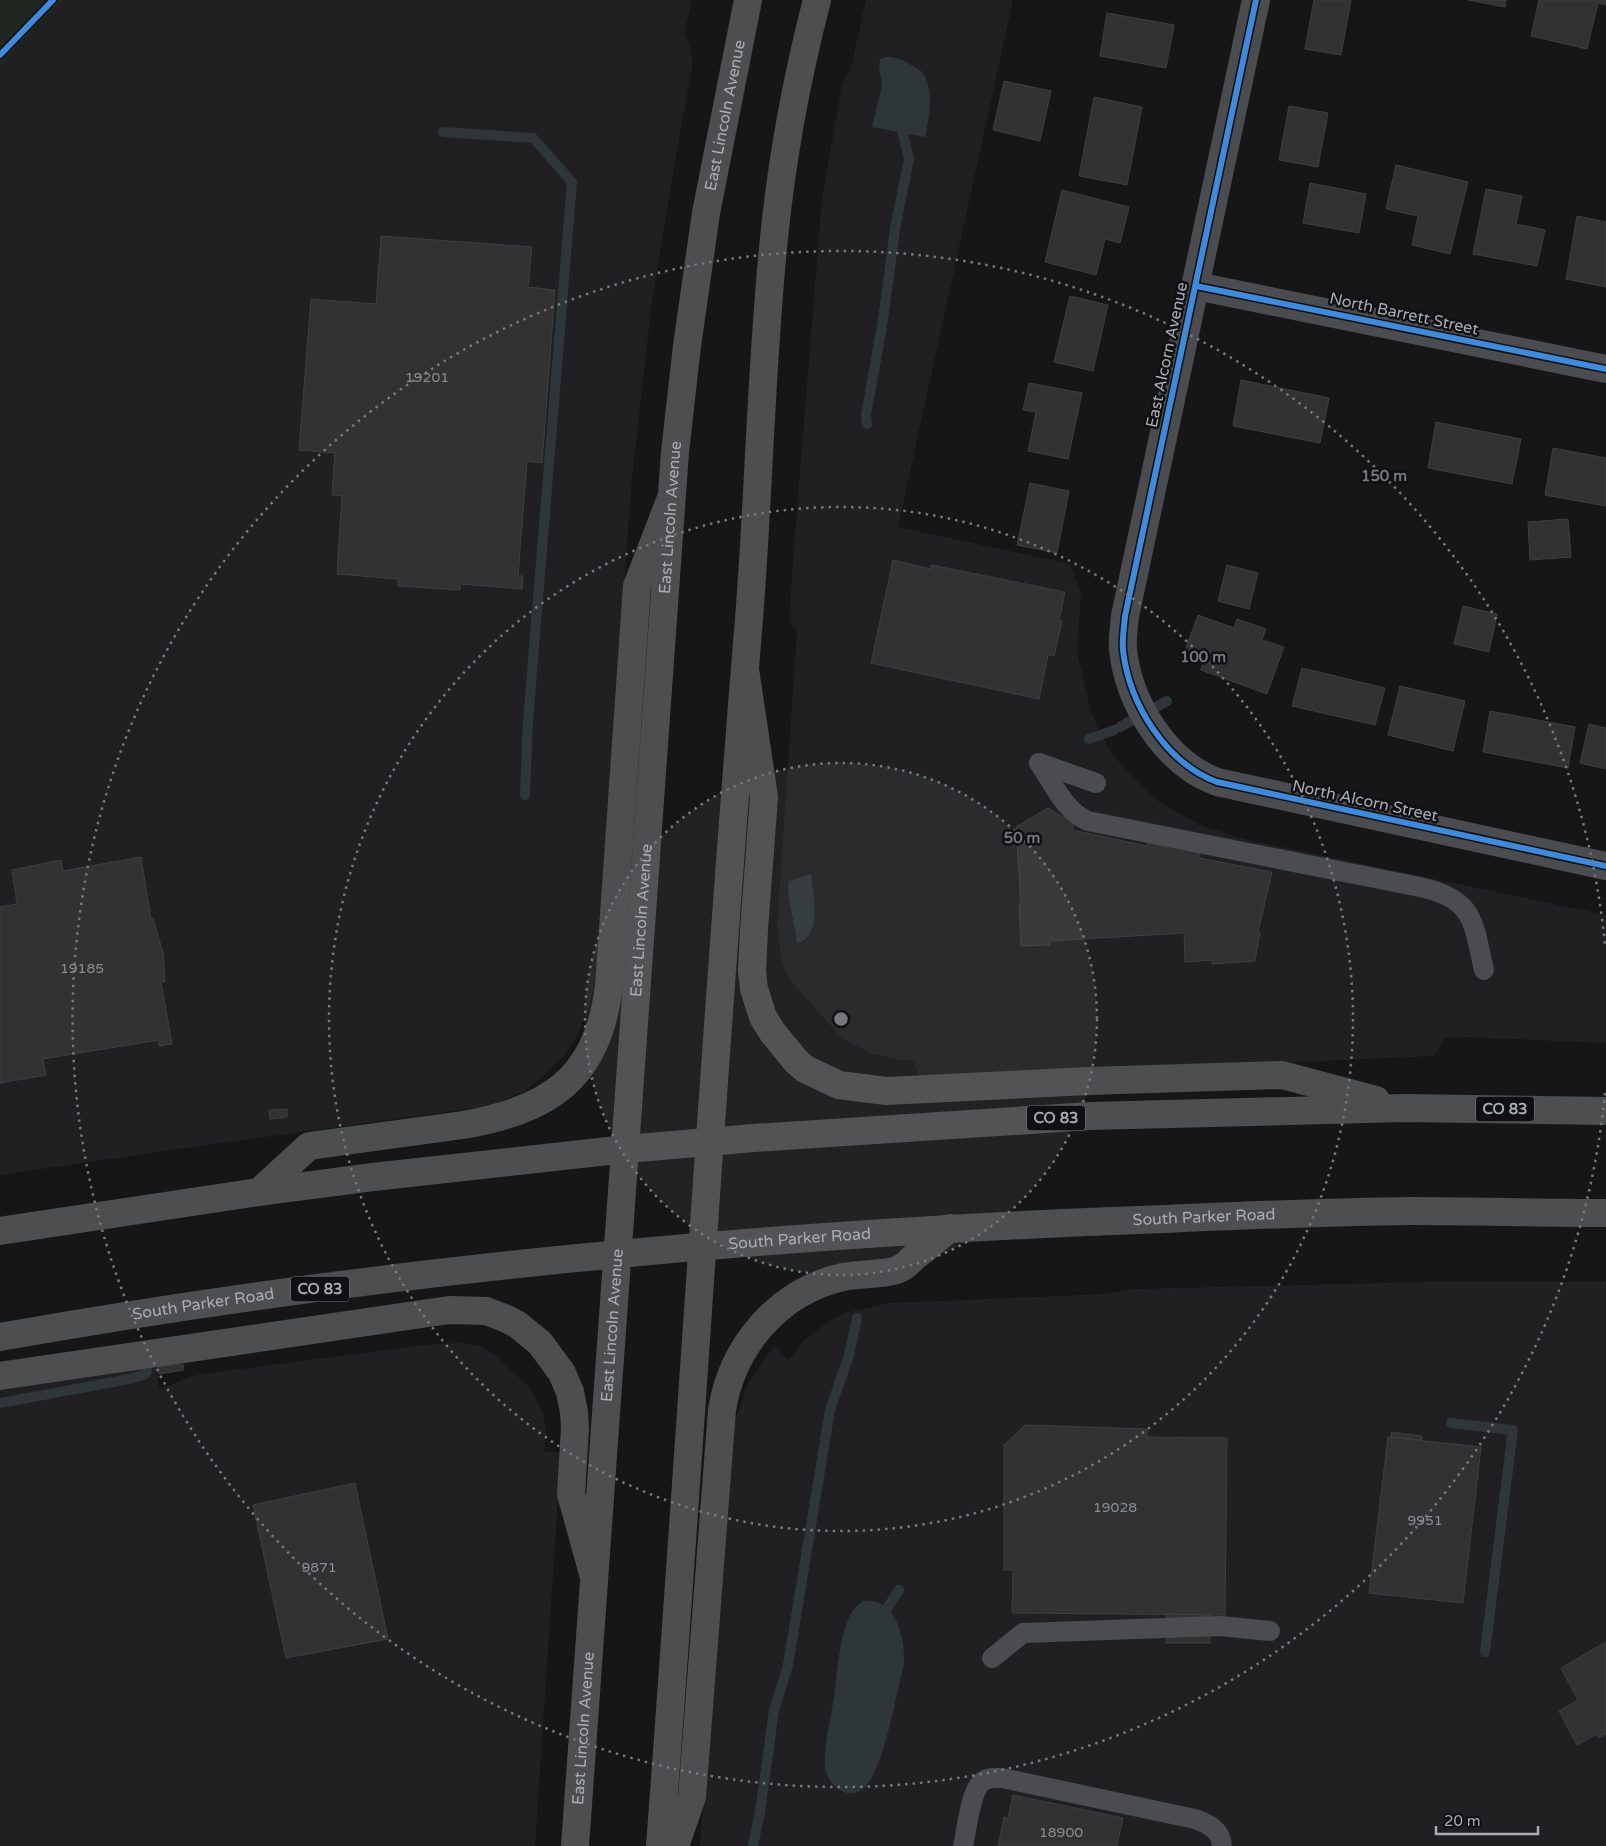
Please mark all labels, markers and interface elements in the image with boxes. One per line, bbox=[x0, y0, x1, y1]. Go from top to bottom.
street label: East Lincoln Avenue bbox=[701, 38, 750, 193]
street label: East Alcorn Avenue bbox=[1142, 280, 1192, 430]
street label: North Barrett Street bbox=[1328, 288, 1480, 340]
house number: 19201 bbox=[405, 369, 449, 386]
street label: East Lincoln Avenue bbox=[655, 440, 686, 595]
text: 150 m bbox=[1361, 467, 1407, 485]
text: 100 m bbox=[1180, 648, 1226, 666]
street label: North Alcorn Street bbox=[1290, 776, 1440, 826]
text: 50 m bbox=[1004, 829, 1040, 847]
street label: East Lincoln Avenue bbox=[626, 843, 657, 998]
house number: 19185 bbox=[60, 960, 104, 977]
centre of rings bbox=[832, 1010, 850, 1028]
road number: CO 83 bbox=[1476, 1096, 1534, 1122]
road number: CO 83 bbox=[1027, 1106, 1085, 1130]
street label: South Parker Road bbox=[1132, 1204, 1276, 1230]
street label: South Parker Road bbox=[728, 1224, 872, 1254]
street label: East Lincoln Avenue bbox=[597, 1248, 628, 1403]
road number: CO 83 bbox=[291, 1276, 349, 1302]
street label: South Parker Road bbox=[131, 1284, 276, 1325]
house number: 19028 bbox=[1093, 1499, 1137, 1516]
house number: 9951 bbox=[1407, 1512, 1443, 1529]
house number: 9871 bbox=[301, 1559, 337, 1576]
street label: East Lincoln Avenue bbox=[568, 1651, 599, 1806]
scale bar bbox=[1436, 1804, 1538, 1836]
text: 20 m bbox=[1444, 1812, 1481, 1830]
house number: 18900 bbox=[1039, 1824, 1083, 1841]

